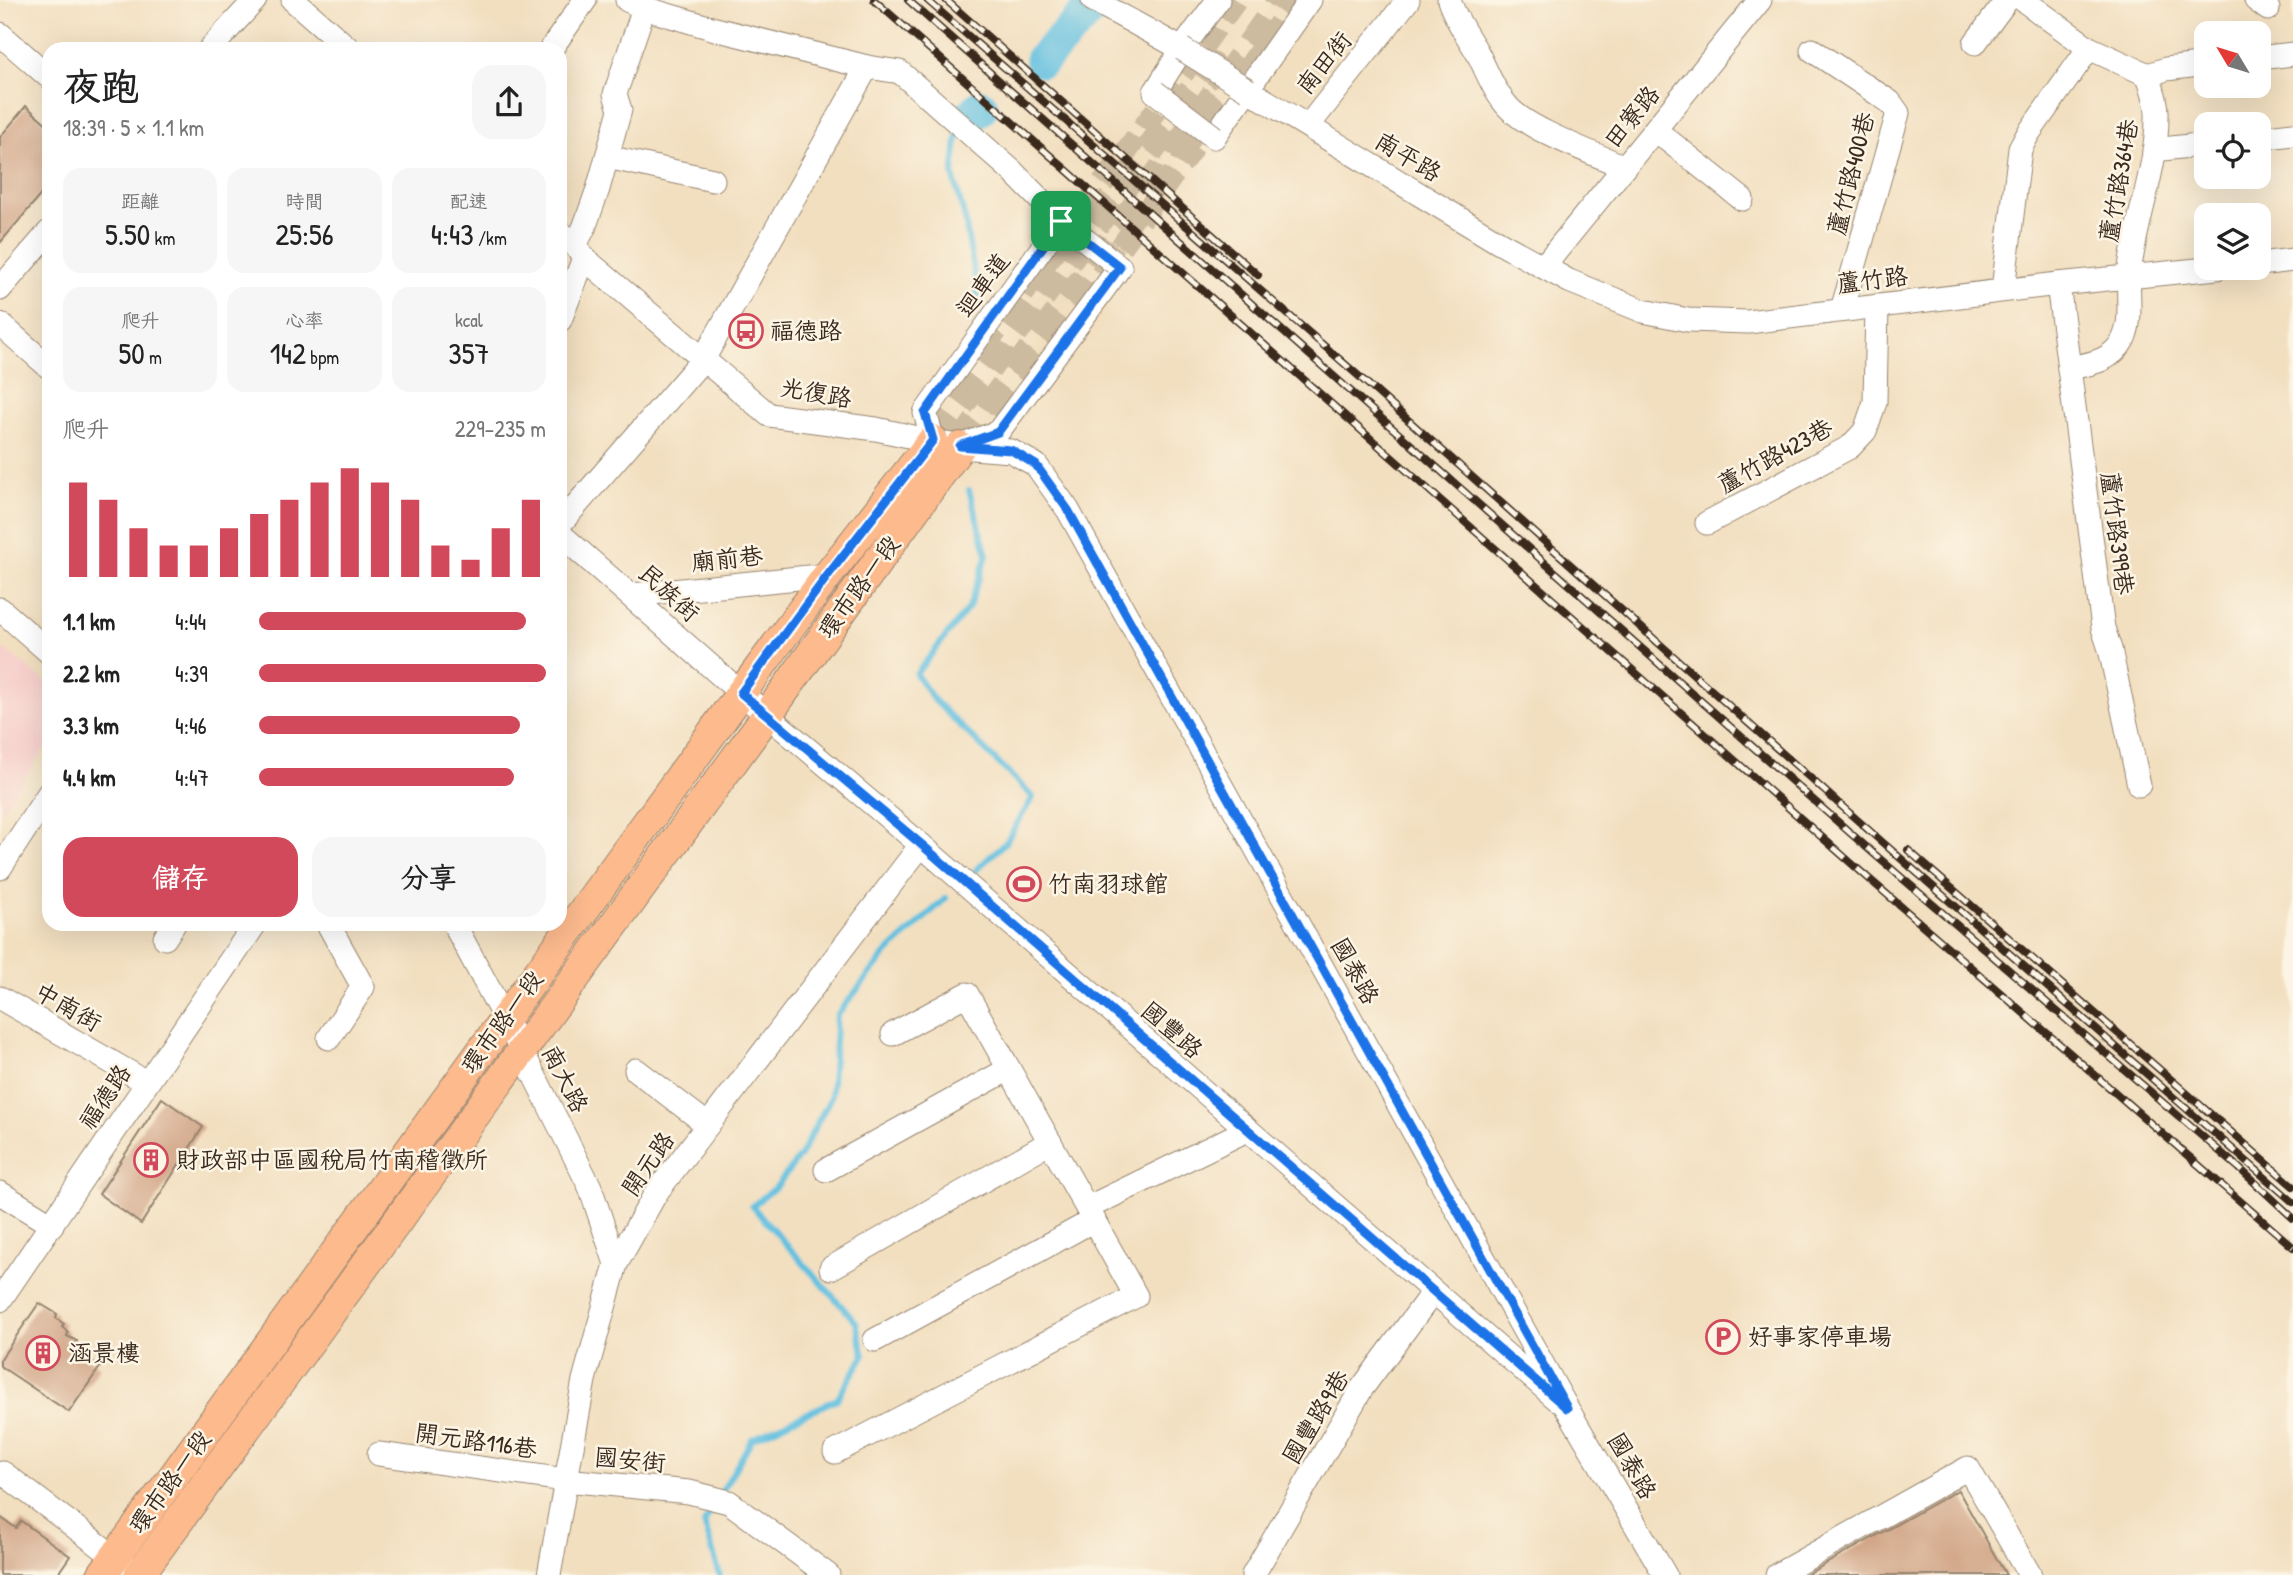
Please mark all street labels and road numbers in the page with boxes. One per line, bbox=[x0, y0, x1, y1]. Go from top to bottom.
street label: 南田街 bbox=[1288, 24, 1358, 100]
street label: 田寮路 bbox=[1596, 78, 1666, 154]
street label: 蘆竹路400巷 bbox=[1819, 109, 1881, 239]
street label: 蘆竹路364巷 bbox=[2091, 116, 2145, 245]
street label: 南平路 bbox=[1369, 124, 1448, 188]
street label: 迴車道 bbox=[948, 246, 1016, 323]
street label: 蘆竹路 bbox=[1834, 259, 1910, 299]
street label: 光復路 bbox=[778, 370, 854, 414]
street label: 蘆竹路423巷 bbox=[1711, 410, 1838, 500]
street label: 蘆竹路399巷 bbox=[2095, 469, 2141, 597]
street label: 環市路一段 bbox=[810, 528, 906, 644]
street label: 廟前巷 bbox=[689, 538, 764, 578]
street label: 民族街 bbox=[632, 556, 707, 628]
street label: 國泰路 bbox=[1324, 931, 1387, 1010]
street label: 環市路一段 bbox=[453, 963, 549, 1079]
street label: 中南街 bbox=[29, 974, 108, 1038]
street label: 國豐路 bbox=[1135, 994, 1210, 1065]
street label: 南大路 bbox=[535, 1039, 596, 1118]
street label: 福德路 bbox=[71, 1058, 138, 1135]
street label: 開元路 bbox=[613, 1125, 681, 1202]
street label: 國豐路9巷 bbox=[1274, 1363, 1356, 1470]
street label: 開元路116巷 bbox=[413, 1416, 539, 1464]
street label: 環市路一段 bbox=[121, 1423, 217, 1539]
street label: 國泰路 bbox=[1601, 1426, 1665, 1505]
street label: 國安街 bbox=[593, 1440, 667, 1478]

